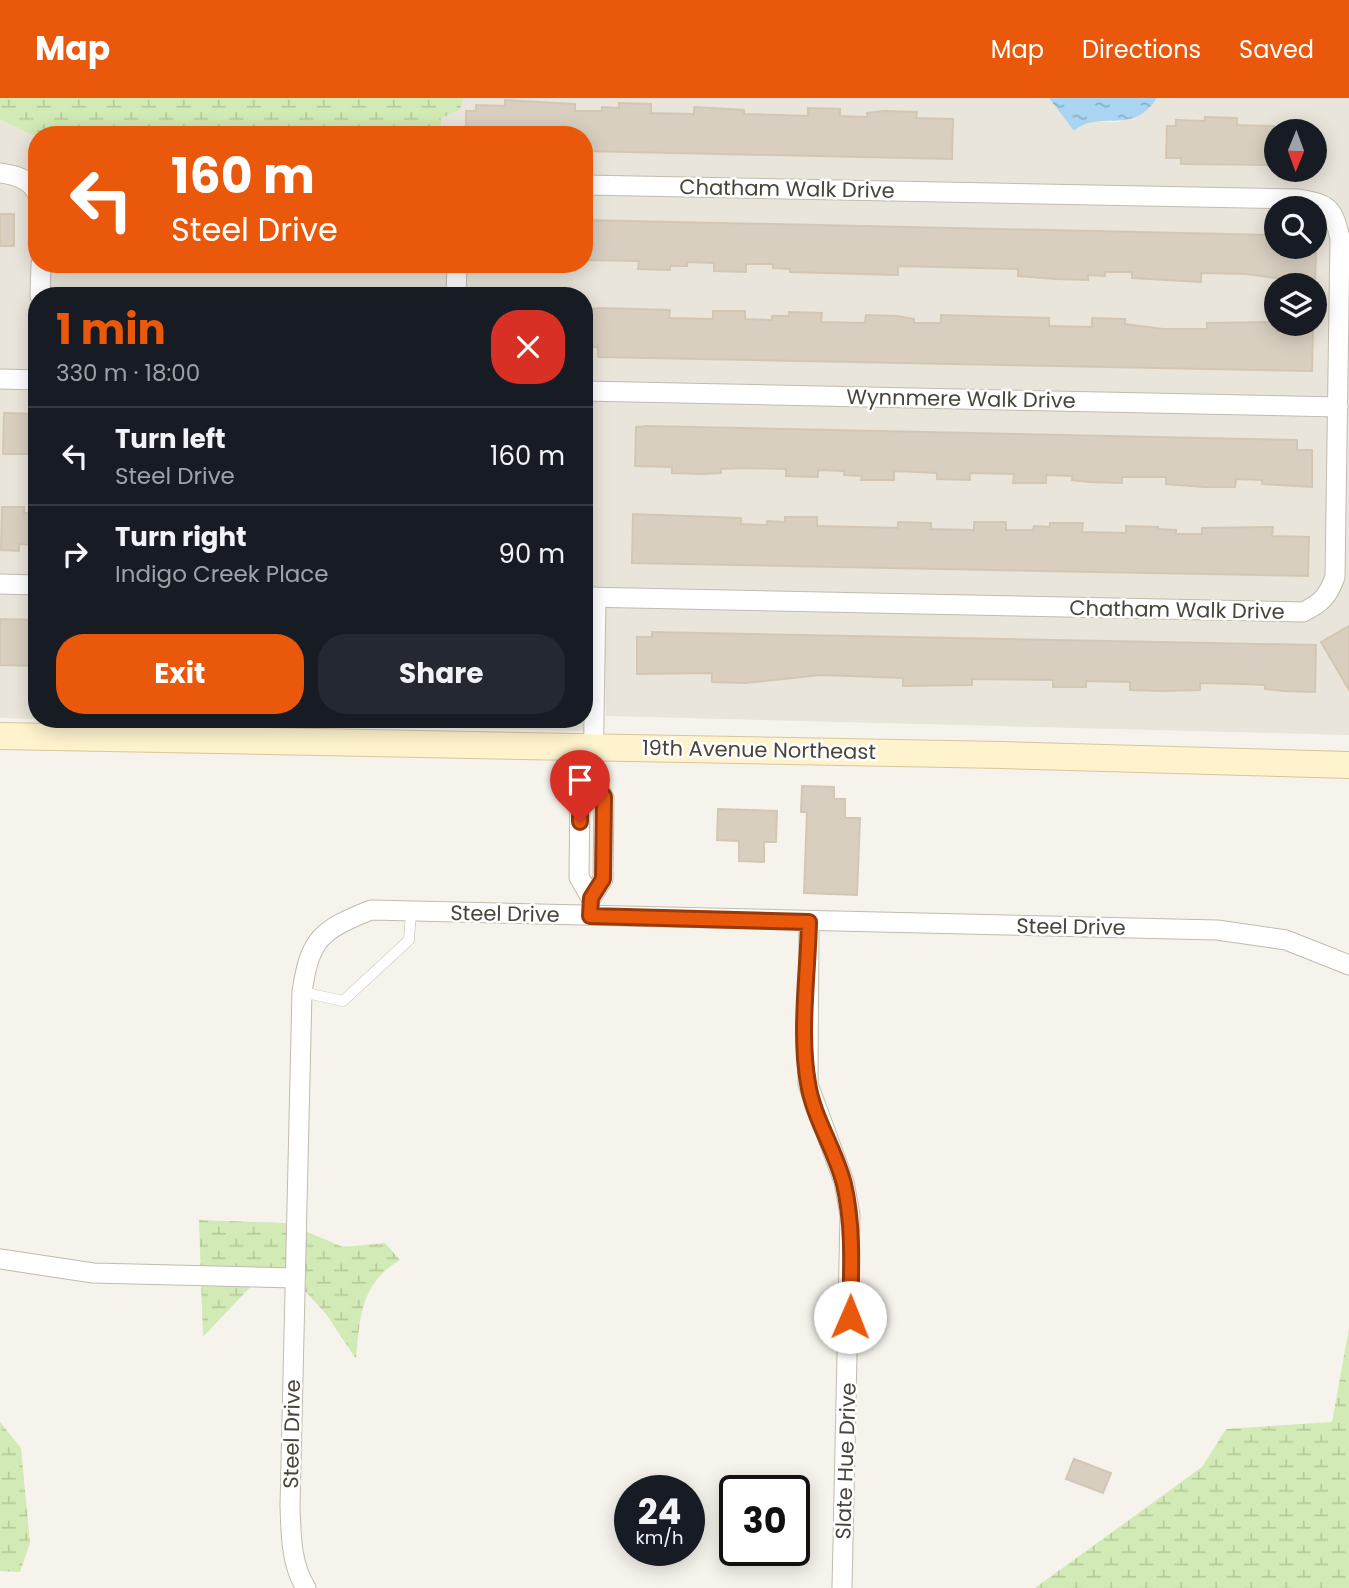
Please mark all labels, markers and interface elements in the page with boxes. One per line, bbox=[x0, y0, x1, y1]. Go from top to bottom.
text: Map bbox=[35, 25, 110, 72]
text: Map bbox=[991, 33, 1044, 66]
text: Directions bbox=[1082, 33, 1201, 66]
text: Saved bbox=[1239, 33, 1314, 66]
north arrow bbox=[1264, 119, 1326, 182]
map controls bbox=[1264, 119, 1327, 336]
text: 160 m bbox=[171, 142, 315, 210]
icon: left bbox=[56, 154, 147, 245]
street label: Chatham Walk Drive bbox=[679, 172, 895, 205]
button: search bbox=[1264, 196, 1327, 259]
text: Steel Drive bbox=[171, 207, 338, 252]
button: layers bbox=[1264, 273, 1327, 336]
text: 1 min bbox=[56, 300, 166, 359]
button: close bbox=[491, 310, 565, 384]
text: 330 m · 18:00 bbox=[56, 357, 200, 389]
street label: Wynnmere Walk Drive bbox=[846, 382, 1076, 415]
text: Turn left bbox=[115, 421, 226, 457]
icon: left bbox=[56, 437, 94, 475]
text: 160 m bbox=[490, 438, 565, 474]
text: Steel Drive bbox=[115, 460, 235, 492]
text: Turn right bbox=[115, 519, 247, 555]
icon: right bbox=[56, 535, 94, 573]
text: 90 m bbox=[499, 536, 565, 572]
text: Indigo Creek Place bbox=[115, 558, 329, 590]
street label: Chatham Walk Drive bbox=[1069, 593, 1285, 626]
button: Exit bbox=[56, 634, 304, 714]
button: Share bbox=[318, 634, 565, 714]
street label: 19th Avenue Northeast bbox=[642, 733, 876, 766]
pin bbox=[550, 750, 610, 822]
icon: arrive bbox=[561, 761, 599, 799]
street label: Steel Drive bbox=[450, 898, 560, 929]
street label: Steel Drive bbox=[1016, 911, 1126, 942]
position arrow bbox=[813, 1280, 887, 1354]
street label: Steel Drive bbox=[276, 1379, 307, 1489]
street label: Slate Hue Drive bbox=[828, 1382, 863, 1540]
speed limit sign: 30 bbox=[719, 1475, 810, 1566]
text: 24 bbox=[638, 1487, 681, 1536]
text: km/h bbox=[636, 1525, 683, 1550]

